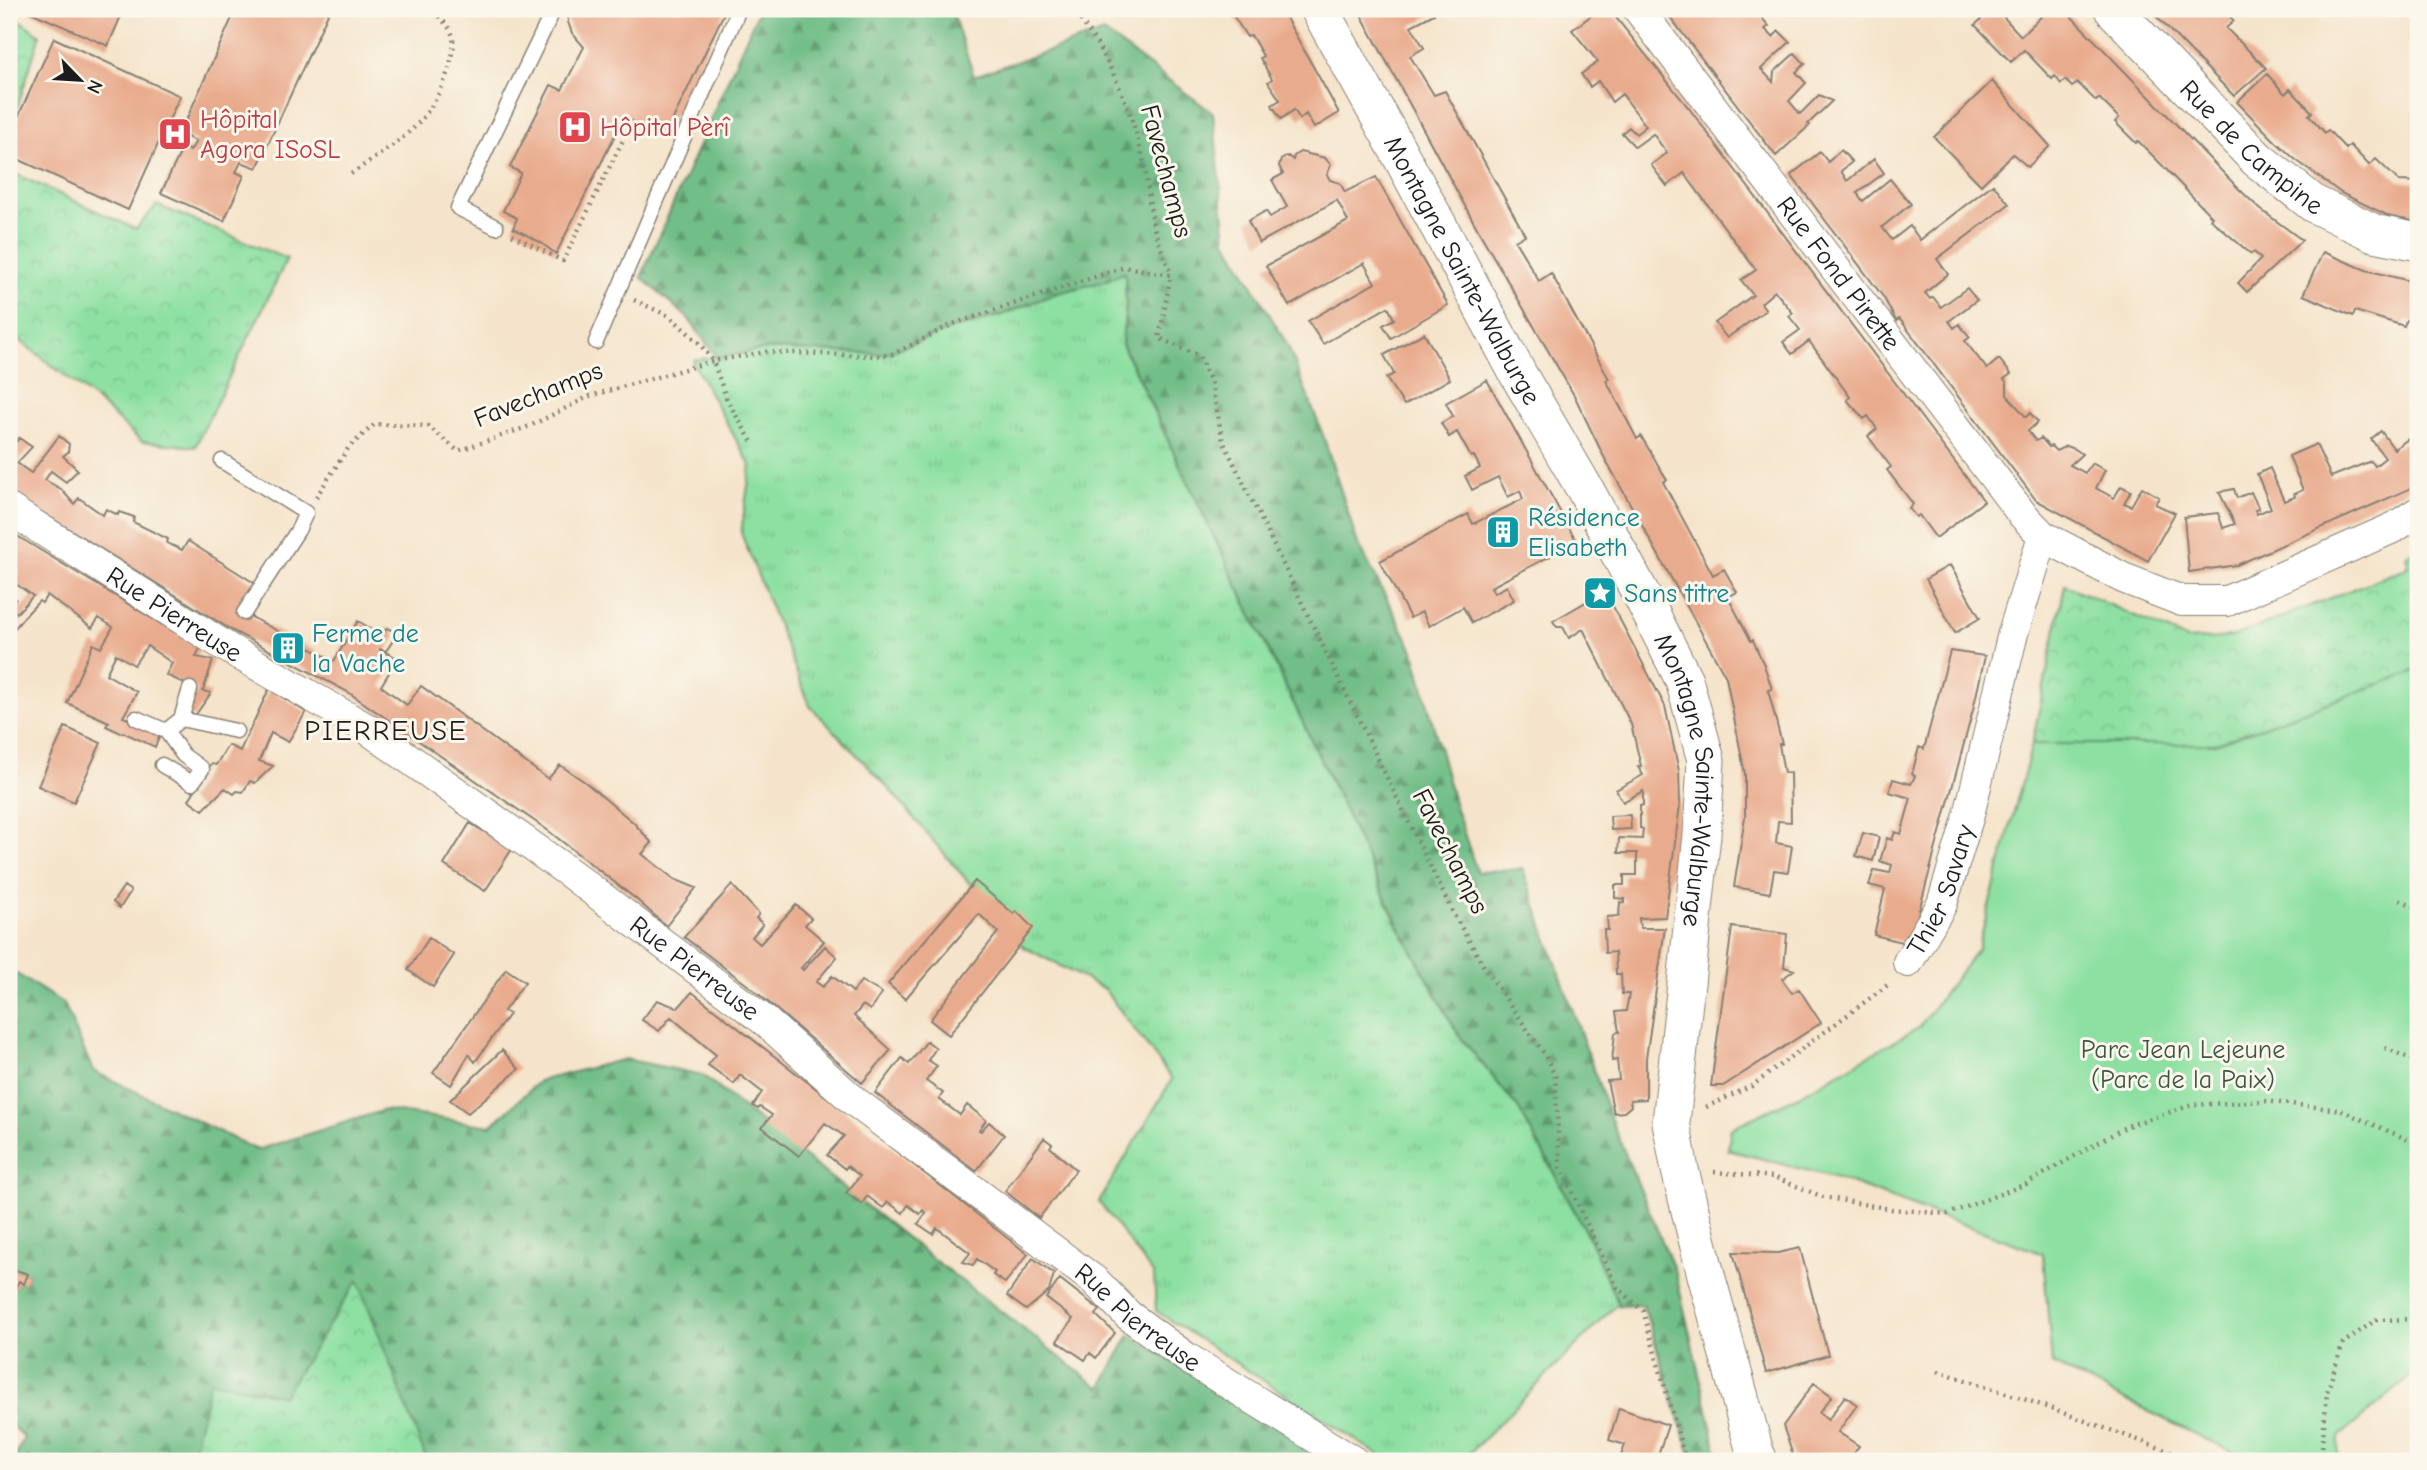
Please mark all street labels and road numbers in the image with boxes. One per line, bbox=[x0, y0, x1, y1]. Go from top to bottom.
street label: Rue de Campine bbox=[2173, 74, 2327, 222]
street label: Favechamps bbox=[1134, 102, 1198, 241]
street label: Montagne Sainte-Walburge bbox=[1377, 131, 1547, 410]
street label: Rue Fond Pirette bbox=[1770, 191, 1906, 357]
street label: Favechamps bbox=[470, 356, 607, 434]
street label: Rue Pierreuse bbox=[101, 561, 247, 669]
street label: Montagne Sainte-Walburge bbox=[1647, 629, 1720, 928]
street label: Favechamps bbox=[1406, 784, 1494, 919]
street label: Thier Savary bbox=[1901, 821, 1981, 961]
street label: Rue Pierreuse bbox=[624, 910, 765, 1027]
street label: Rue Pierreuse bbox=[1069, 1257, 1206, 1379]

